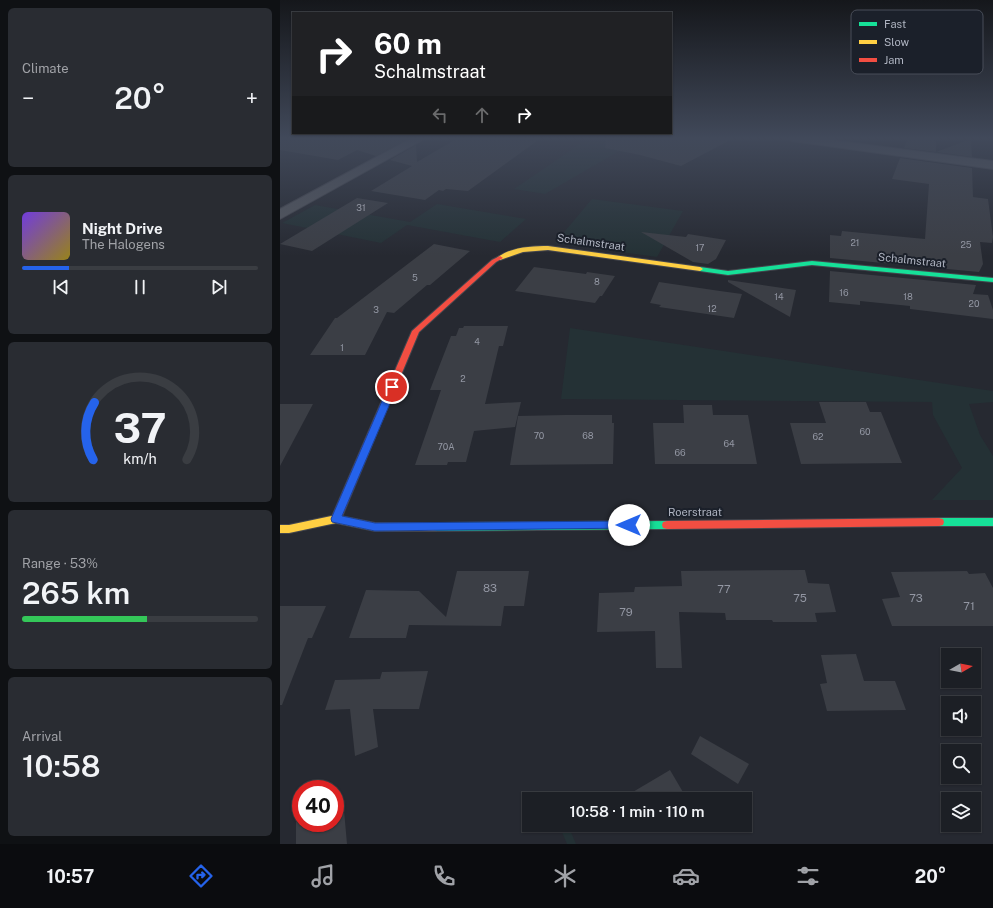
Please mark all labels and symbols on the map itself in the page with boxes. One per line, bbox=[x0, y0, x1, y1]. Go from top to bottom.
legend bbox=[851, 10, 983, 74]
text: Fast bbox=[884, 18, 906, 30]
text: Slow bbox=[884, 36, 910, 48]
text: Jam bbox=[884, 54, 904, 66]
house number: 31 bbox=[356, 202, 366, 213]
street label: Schalmstraat bbox=[556, 231, 626, 253]
house number: 21 bbox=[850, 237, 860, 248]
house number: 25 bbox=[960, 239, 972, 250]
house number: 17 bbox=[695, 242, 705, 253]
street label: Schalmstraat bbox=[877, 250, 947, 270]
house number: 5 bbox=[412, 272, 418, 283]
house number: 8 bbox=[594, 276, 600, 287]
house number: 16 bbox=[839, 287, 849, 298]
house number: 14 bbox=[774, 291, 784, 302]
house number: 18 bbox=[903, 291, 913, 302]
house number: 20 bbox=[969, 298, 980, 309]
house number: 12 bbox=[707, 303, 717, 314]
house number: 3 bbox=[373, 304, 379, 315]
house number: 4 bbox=[474, 336, 480, 347]
house number: 1 bbox=[340, 342, 344, 353]
pin bbox=[375, 370, 409, 404]
house number: 2 bbox=[460, 373, 466, 384]
house number: 60 bbox=[859, 426, 871, 437]
house number: 70 bbox=[534, 430, 545, 441]
house number: 68 bbox=[582, 430, 594, 441]
house number: 62 bbox=[813, 431, 823, 442]
house number: 64 bbox=[723, 438, 735, 449]
house number: 70A bbox=[437, 441, 455, 452]
house number: 66 bbox=[674, 447, 686, 458]
position arrow bbox=[608, 504, 650, 546]
street label: Roerstraat bbox=[668, 506, 722, 518]
house number: 83 bbox=[483, 582, 497, 594]
house number: 77 bbox=[717, 583, 731, 595]
house number: 75 bbox=[793, 592, 807, 604]
house number: 73 bbox=[909, 592, 923, 604]
house number: 71 bbox=[963, 600, 975, 612]
house number: 79 bbox=[619, 606, 633, 618]
north arrow bbox=[941, 648, 981, 688]
speed limit sign: 40 bbox=[292, 780, 344, 832]

